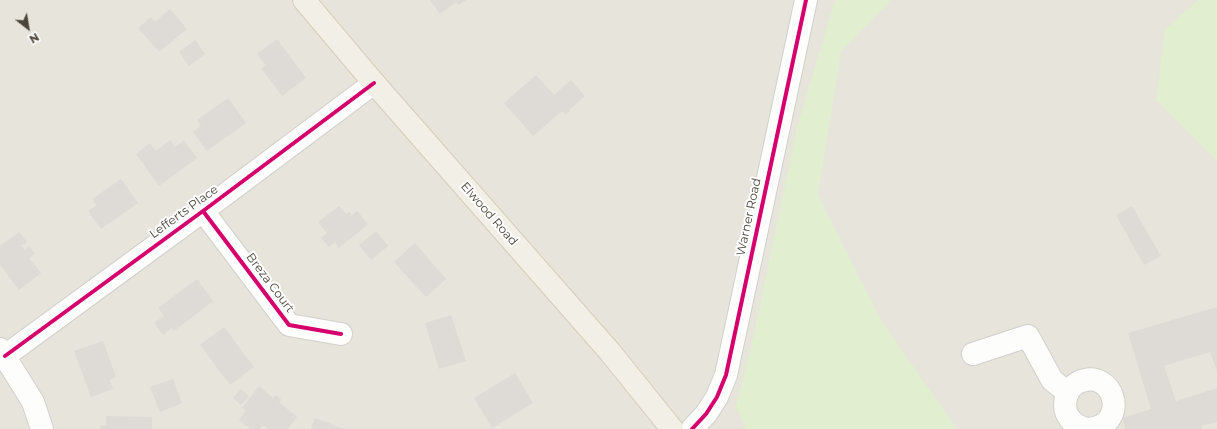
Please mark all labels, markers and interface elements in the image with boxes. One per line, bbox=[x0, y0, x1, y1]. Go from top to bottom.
north arrow bbox=[8, 8, 48, 48]
text: N bbox=[27, 30, 42, 47]
street label: Warner Road bbox=[734, 177, 764, 257]
street label: Elwood Road bbox=[458, 179, 520, 249]
street label: Lefferts Place bbox=[147, 182, 221, 242]
street label: Breza Court bbox=[243, 250, 297, 316]

